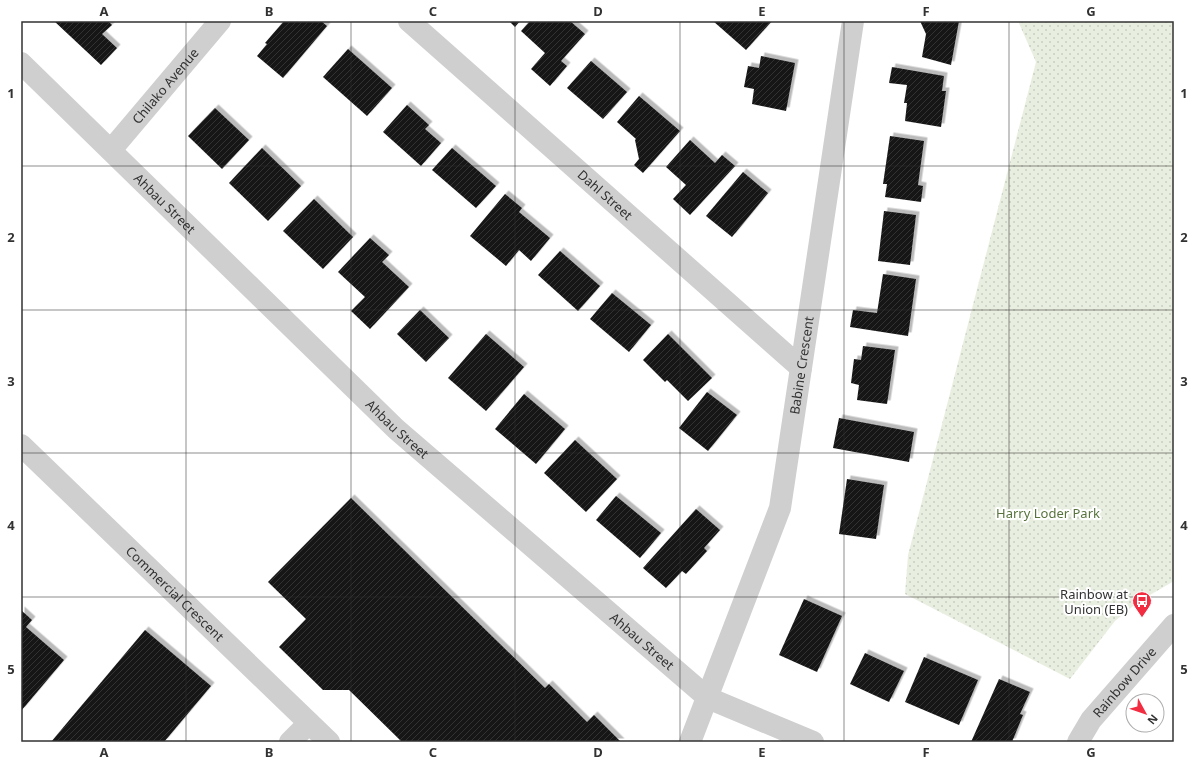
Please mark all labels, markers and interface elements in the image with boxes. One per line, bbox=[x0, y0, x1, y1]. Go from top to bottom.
text: A bbox=[100, 2, 109, 20]
text: B bbox=[265, 2, 273, 20]
text: C bbox=[429, 2, 437, 20]
text: D bbox=[593, 2, 603, 20]
text: E bbox=[758, 2, 766, 20]
text: F bbox=[922, 2, 930, 20]
text: G bbox=[1086, 2, 1096, 20]
street label: Chilako Avenue bbox=[128, 44, 202, 128]
text: 1 bbox=[7, 84, 15, 102]
text: 1 bbox=[1180, 84, 1188, 102]
street label: Dahl Street bbox=[574, 165, 637, 224]
street label: Ahbau Street bbox=[130, 169, 200, 238]
text: 2 bbox=[7, 228, 15, 246]
text: 2 bbox=[1180, 228, 1188, 246]
street label: Babine Crescent bbox=[785, 315, 818, 416]
text: 3 bbox=[7, 372, 15, 390]
text: 3 bbox=[1180, 372, 1188, 390]
street label: Ahbau Street bbox=[362, 396, 433, 463]
park label: Harry Loder Park bbox=[996, 504, 1100, 522]
text: 4 bbox=[7, 516, 15, 534]
text: 4 bbox=[1180, 516, 1188, 534]
street label: Commercial Crescent bbox=[122, 542, 228, 645]
place label: Rainbow at Union (EB) bbox=[1060, 585, 1128, 618]
bus stop icon: Rainbow at Union (EB) bbox=[1131, 590, 1153, 618]
street label: Ahbau Street bbox=[606, 608, 678, 674]
street label: Rainbow Drive bbox=[1088, 643, 1160, 721]
text: 5 bbox=[7, 660, 15, 678]
text: 5 bbox=[1180, 660, 1188, 678]
north arrow bbox=[1125, 693, 1165, 733]
text: N bbox=[1144, 711, 1162, 728]
text: A bbox=[100, 743, 109, 761]
text: B bbox=[265, 743, 273, 761]
text: C bbox=[429, 743, 437, 761]
text: D bbox=[593, 743, 603, 761]
text: E bbox=[758, 743, 766, 761]
text: F bbox=[922, 743, 930, 761]
text: G bbox=[1086, 743, 1096, 761]

